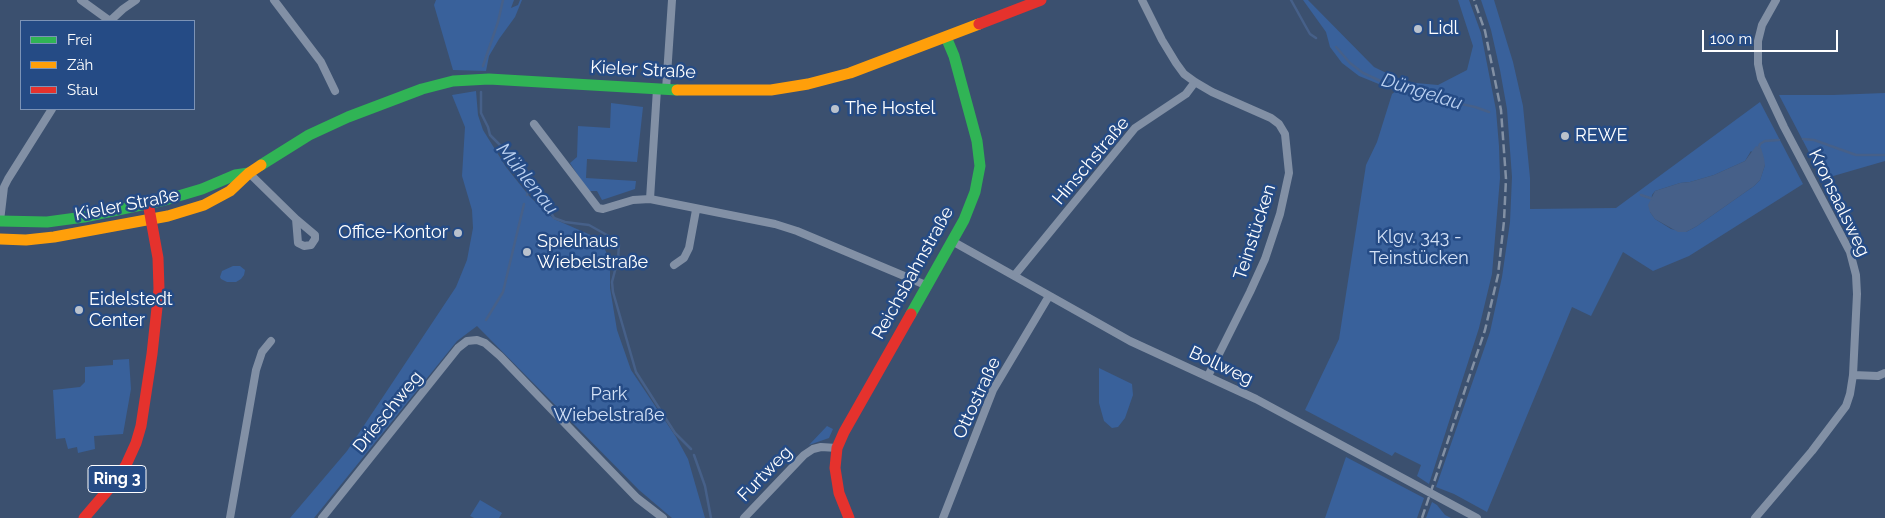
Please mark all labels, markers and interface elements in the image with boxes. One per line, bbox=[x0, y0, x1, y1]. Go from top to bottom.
place label: Lidl bbox=[1428, 18, 1459, 40]
legend bbox=[20, 20, 195, 110]
scale bar bbox=[1705, 20, 1841, 52]
marker: Lidl bbox=[1412, 23, 1424, 35]
text: 100 m bbox=[1710, 30, 1752, 48]
text: Frei bbox=[67, 31, 92, 49]
text: Zäh bbox=[67, 56, 93, 74]
street label: Kieler Straße bbox=[590, 56, 696, 84]
water label: Düngelau bbox=[1379, 69, 1465, 115]
text: Stau bbox=[67, 81, 98, 99]
place label: The Hostel bbox=[845, 98, 936, 120]
marker: The Hostel bbox=[829, 103, 841, 115]
street label: Hinschstraße bbox=[1048, 113, 1134, 209]
place label: REWE bbox=[1575, 125, 1628, 147]
marker: REWE bbox=[1559, 130, 1571, 142]
water label: Mühlenau bbox=[491, 139, 563, 219]
street label: Kronsaalsweg bbox=[1804, 146, 1874, 260]
street label: Teinstücken bbox=[1229, 181, 1281, 283]
street label: Kieler Straße bbox=[73, 184, 181, 226]
street label: Reichsbahnstraße bbox=[868, 203, 958, 343]
place label: Office-Kontor bbox=[338, 222, 448, 244]
marker: Office-Kontor bbox=[452, 227, 464, 239]
park label: Klgv. 343 - Teinstücken bbox=[1369, 227, 1469, 270]
place label: Spielhaus Wiebelstraße bbox=[537, 231, 648, 274]
marker: Spielhaus Wiebelstraße bbox=[521, 246, 533, 258]
place label: Eidelstedt Center bbox=[89, 289, 173, 332]
marker: Eidelstedt Center bbox=[73, 304, 85, 316]
street label: Bollweg bbox=[1186, 342, 1256, 390]
street label: Ottostraße bbox=[949, 354, 1005, 442]
street label: Drieschweg bbox=[349, 367, 427, 457]
park label: Park Wiebelstraße bbox=[553, 384, 665, 426]
street label: Furtweg bbox=[733, 442, 797, 506]
road number: Ring 3 bbox=[88, 466, 146, 492]

